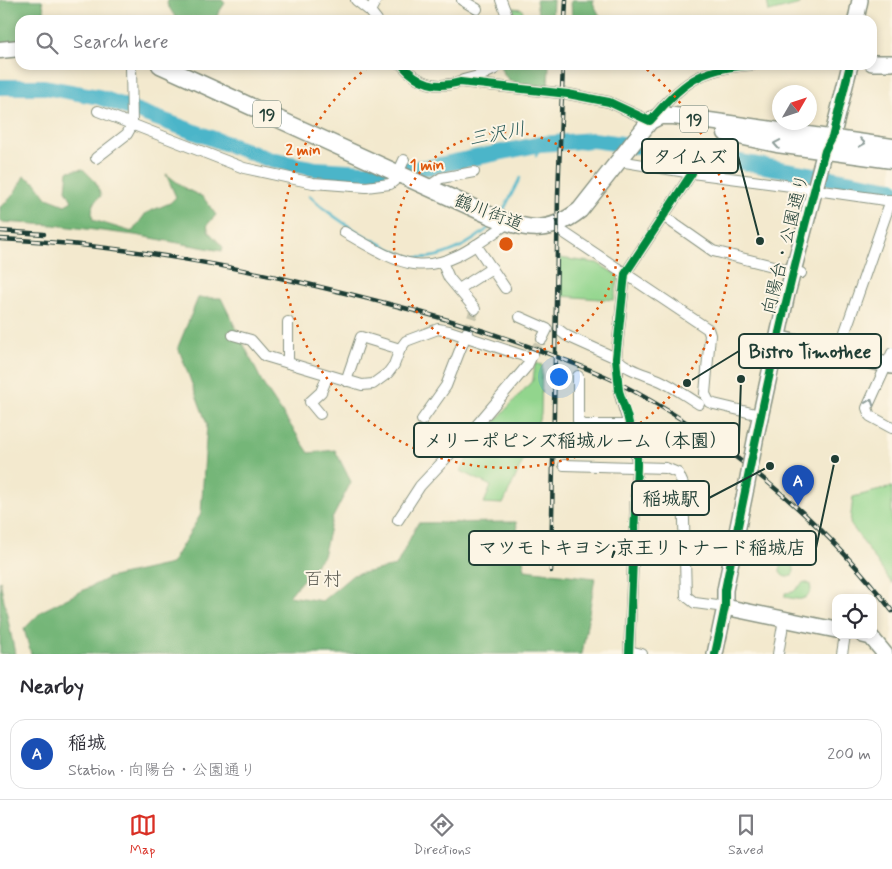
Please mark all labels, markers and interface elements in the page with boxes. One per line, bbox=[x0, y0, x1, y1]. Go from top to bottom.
search box bbox=[15, 15, 877, 70]
icon: search bbox=[33, 29, 61, 57]
text: Search here bbox=[73, 30, 169, 55]
north arrow bbox=[772, 85, 817, 130]
road number: 19 bbox=[253, 100, 281, 128]
road number: 19 bbox=[680, 106, 708, 132]
water label: 三沢川 bbox=[467, 117, 528, 152]
one-way arrow bbox=[858, 137, 866, 147]
callout: タイムズ bbox=[642, 139, 738, 173]
one-way arrow bbox=[772, 139, 781, 149]
text: 2 min bbox=[285, 141, 321, 161]
text: タイムズ bbox=[653, 145, 727, 170]
text: 1 min bbox=[410, 156, 444, 176]
street label: 向陽台・公園通り bbox=[757, 171, 815, 317]
street label: 鶴川街道 bbox=[451, 189, 527, 237]
centre of rings bbox=[497, 235, 515, 253]
callout: Bistro Timothee bbox=[739, 334, 881, 368]
text: Bistro Timothee bbox=[749, 340, 871, 365]
your location bbox=[546, 364, 572, 390]
one-way arrow bbox=[864, 398, 874, 407]
callout: メリーポピンズ稲城ルーム（本園） bbox=[414, 423, 739, 457]
text: メリーポピンズ稲城ルーム（本園） bbox=[424, 429, 728, 454]
pin: A bbox=[782, 465, 814, 506]
callout: 稲城駅 bbox=[632, 481, 709, 515]
text: 稲城駅 bbox=[642, 487, 700, 512]
callout: マツモトキヨシ;京王リトナード稲城店 bbox=[469, 531, 816, 565]
text: マツモトキヨシ;京王リトナード稲城店 bbox=[478, 536, 806, 561]
district label: 百村 bbox=[304, 567, 342, 592]
map controls bbox=[832, 594, 877, 639]
button: locate bbox=[832, 594, 877, 639]
text: Nearby bbox=[20, 673, 84, 701]
text: 稲城 bbox=[68, 731, 106, 756]
text: A bbox=[32, 744, 42, 765]
text: 200 m bbox=[827, 744, 871, 765]
text: Station · 向陽台・公園通り bbox=[68, 760, 256, 781]
tab: Map bbox=[129, 811, 157, 859]
tab: Directions bbox=[414, 811, 471, 859]
tab: Saved bbox=[728, 811, 763, 859]

